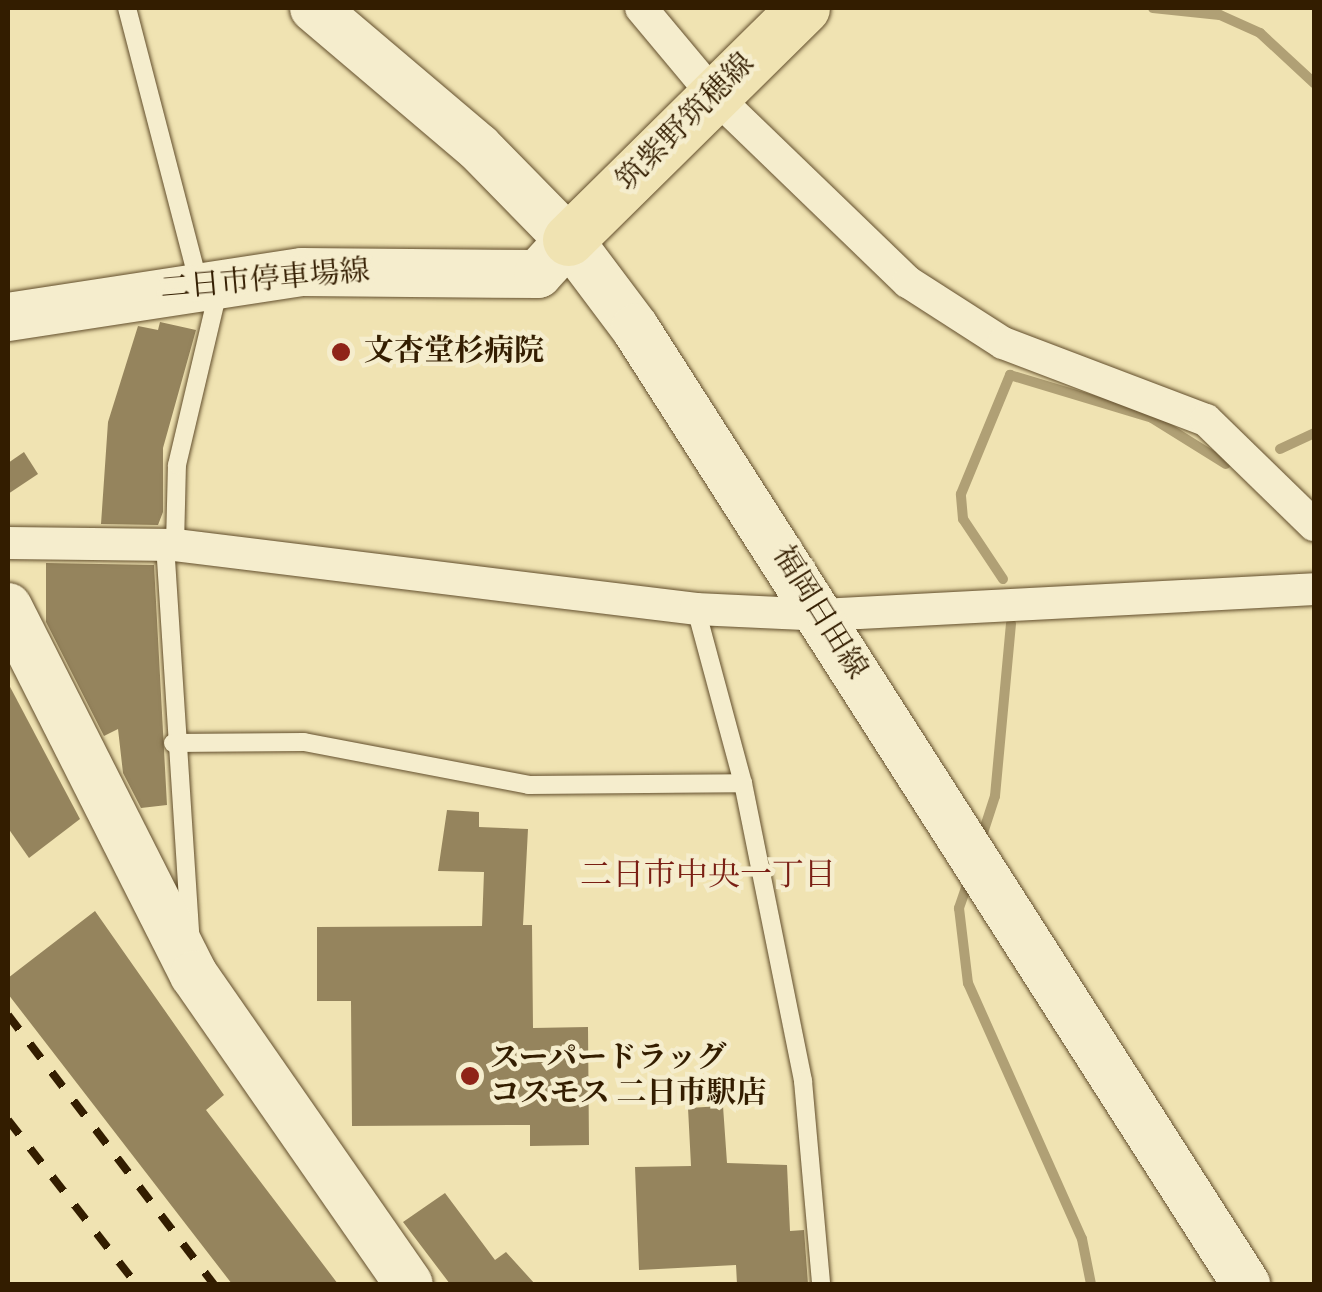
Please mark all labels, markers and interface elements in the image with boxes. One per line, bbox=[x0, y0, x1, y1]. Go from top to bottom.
street label: 筑紫野筑穂線 bbox=[610, 47, 762, 199]
street label: 二日市停車場線 bbox=[159, 254, 371, 308]
place label: 文杏堂杉病院 bbox=[364, 334, 544, 370]
marker: 文杏堂杉病院 bbox=[328, 339, 354, 365]
street label: 福岡日田線 bbox=[764, 540, 874, 686]
district label: 二日市中央一丁目 bbox=[580, 858, 836, 896]
place label: スーパードラッグ コスモス 二日市駅店 bbox=[490, 1041, 767, 1112]
marker: スーパードラッグ コスモス 二日市駅店 bbox=[459, 1065, 481, 1087]

